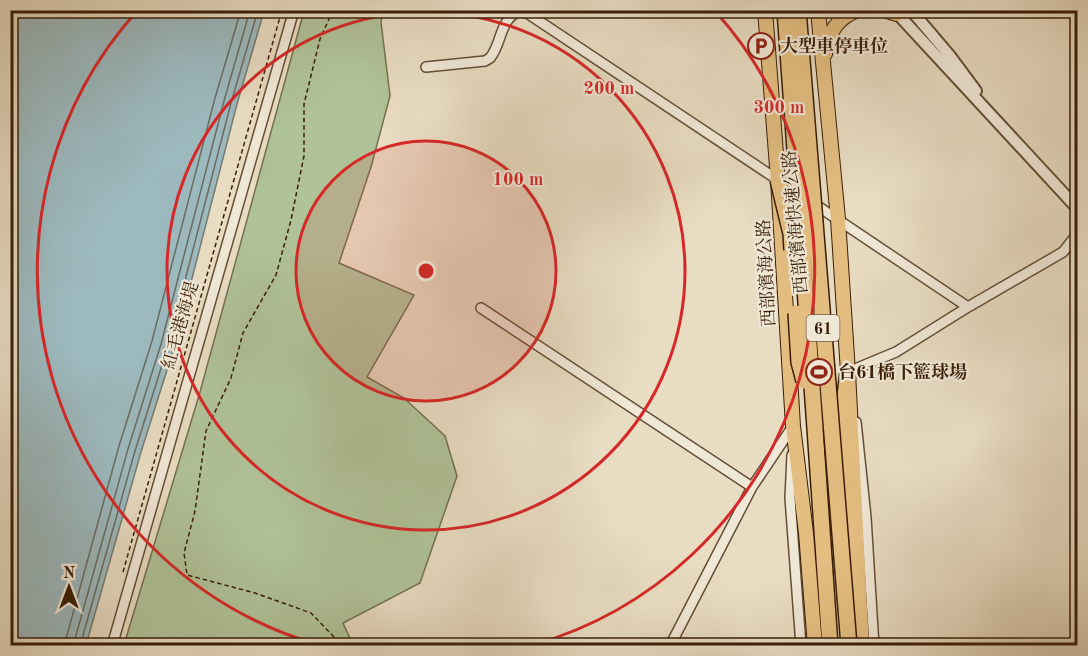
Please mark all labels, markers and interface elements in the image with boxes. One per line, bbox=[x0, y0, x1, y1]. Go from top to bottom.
parking icon: 大型車停車位 bbox=[746, 31, 776, 61]
place label: 大型車停車位 bbox=[780, 36, 888, 56]
text: 200 m bbox=[584, 80, 634, 98]
text: 300 m bbox=[754, 99, 804, 117]
street label: 西部濱海快速公路 bbox=[779, 149, 811, 295]
text: 100 m bbox=[493, 171, 543, 189]
street label: 西部濱海公路 bbox=[753, 219, 779, 327]
centre of rings bbox=[416, 261, 436, 281]
street label: 紅毛港海堤 bbox=[158, 279, 202, 371]
road number: 61 bbox=[806, 315, 840, 341]
sports icon: 台61橋下籃球場 bbox=[804, 357, 834, 387]
place label: 台61橋下籃球場 bbox=[838, 362, 967, 382]
north arrow bbox=[39, 557, 99, 617]
text: N bbox=[63, 566, 76, 582]

